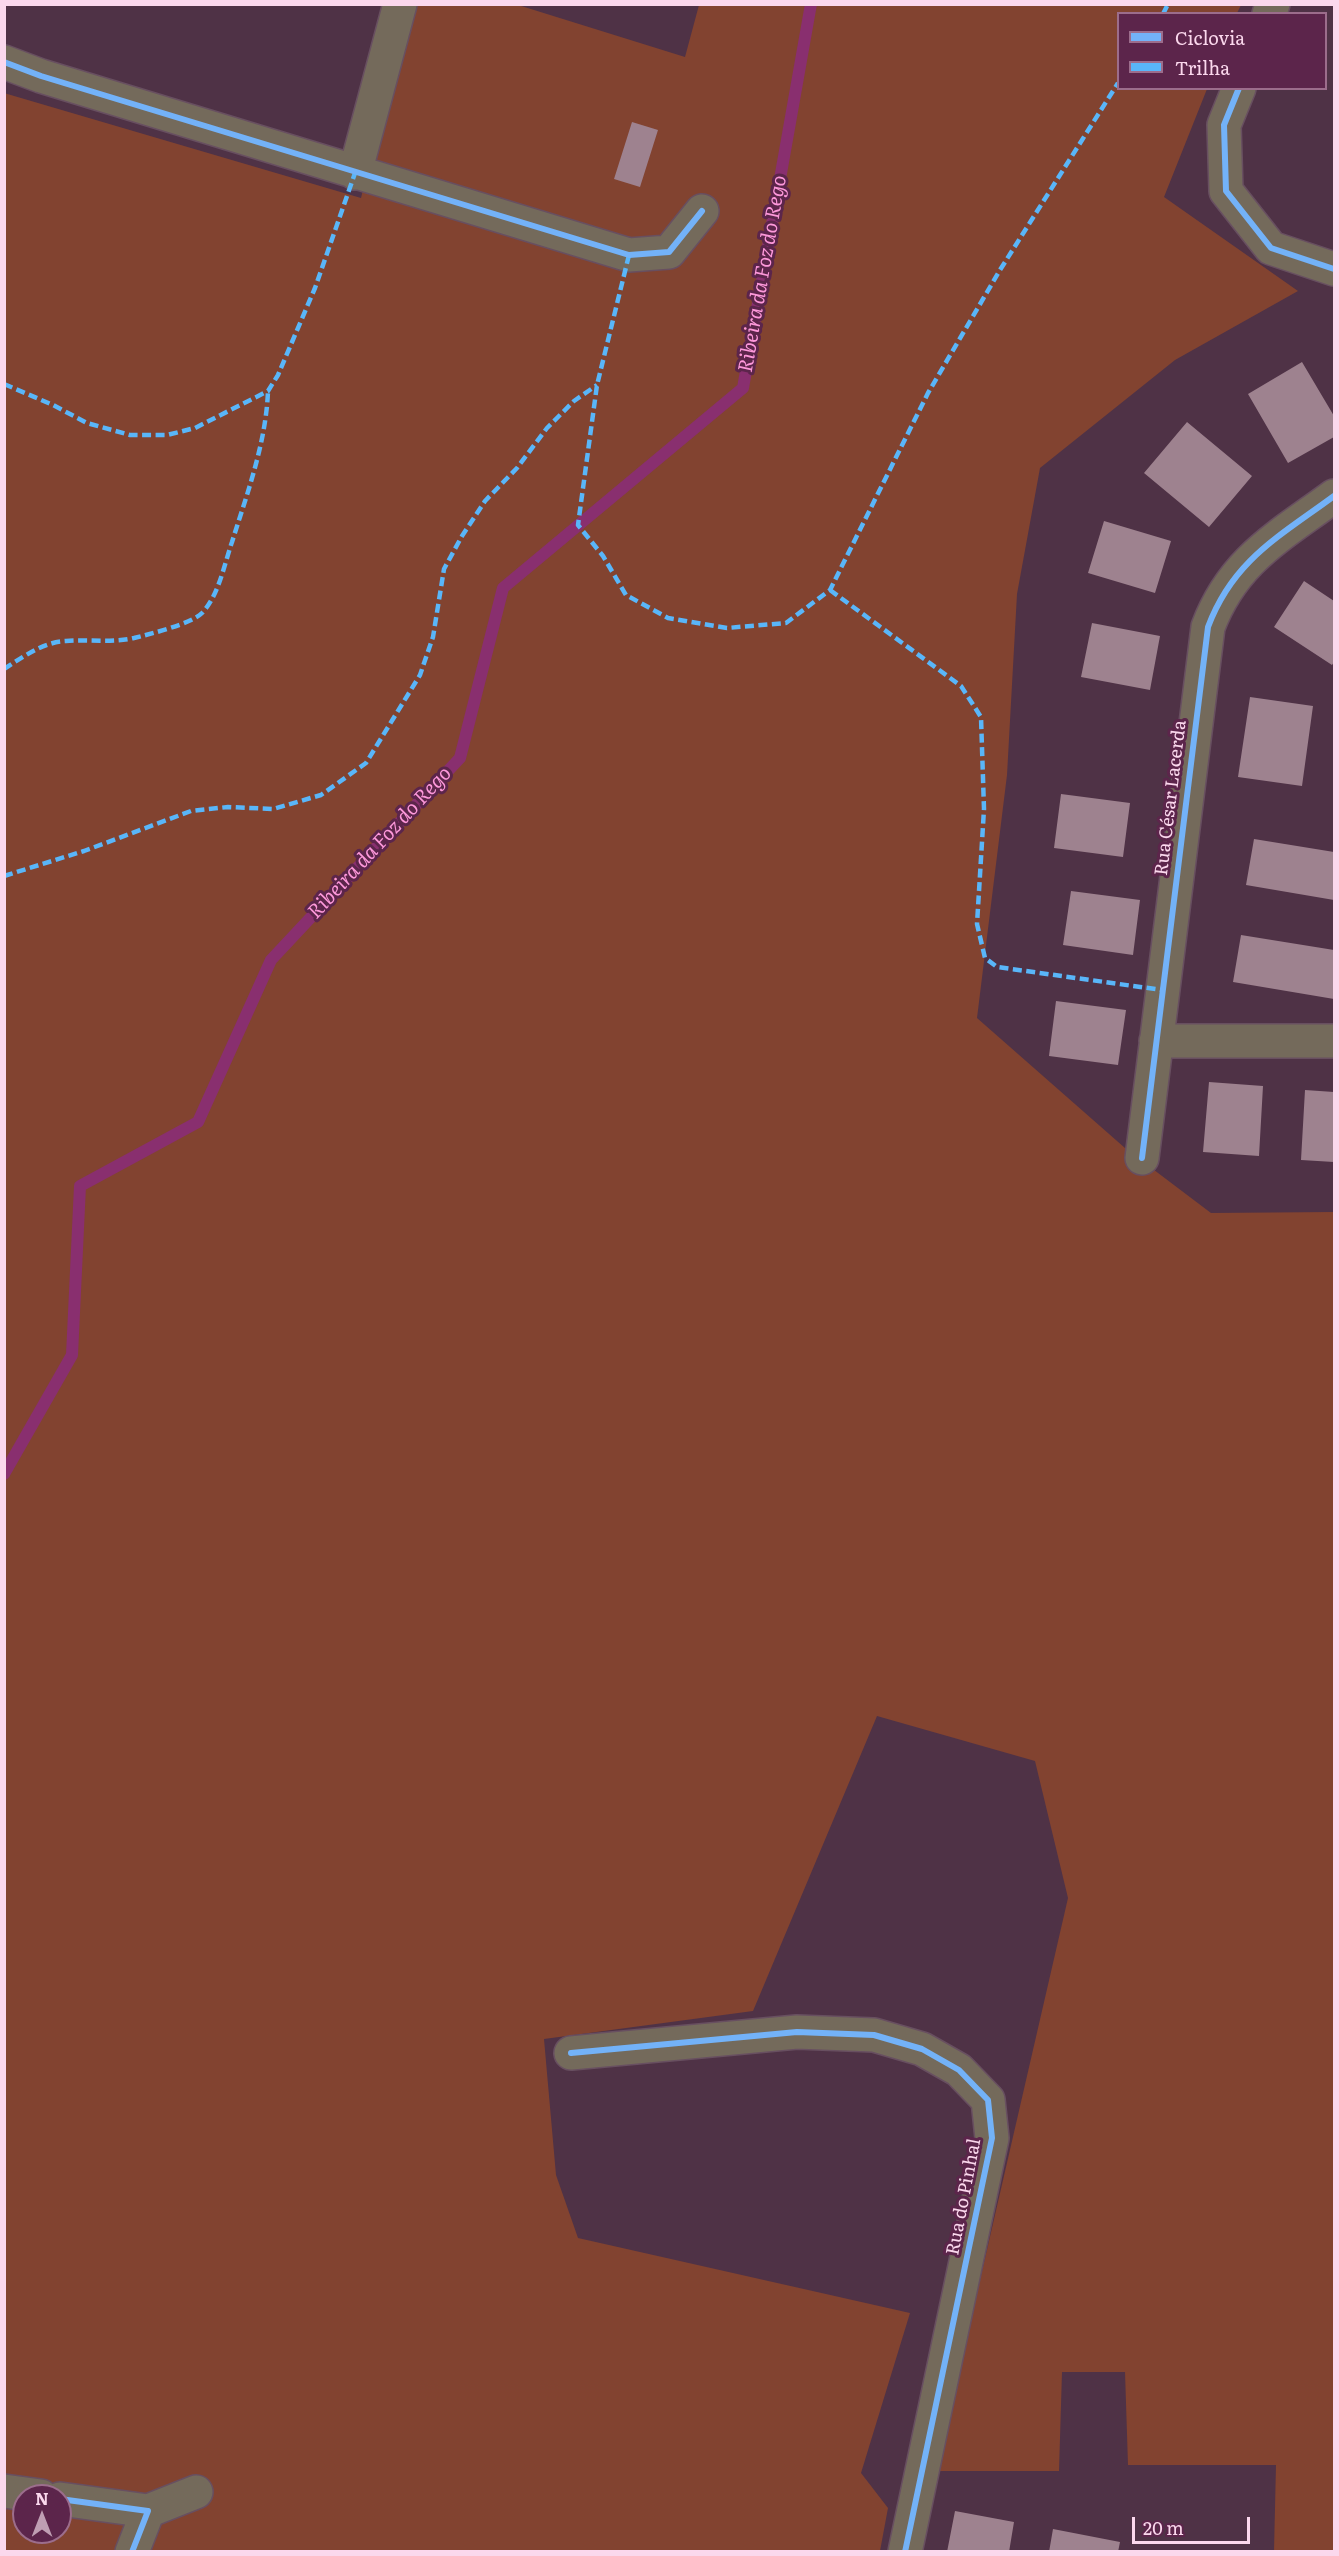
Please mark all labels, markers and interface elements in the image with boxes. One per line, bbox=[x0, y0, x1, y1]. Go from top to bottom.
legend bbox=[1117, 12, 1327, 90]
text: Ciclovia bbox=[1175, 24, 1245, 51]
text: Trilha bbox=[1175, 54, 1230, 81]
water label: Ribeira da Foz do Rego bbox=[734, 174, 792, 374]
street label: Rua César Lacerda bbox=[1151, 719, 1191, 877]
water label: Ribeira da Foz do Rego bbox=[303, 762, 457, 924]
street label: Rua do Pinhal bbox=[942, 2137, 986, 2257]
north arrow bbox=[12, 2484, 72, 2544]
text: N bbox=[35, 2486, 49, 2510]
scale bar bbox=[1135, 2505, 1254, 2543]
text: 20 m bbox=[1143, 2514, 1184, 2541]

